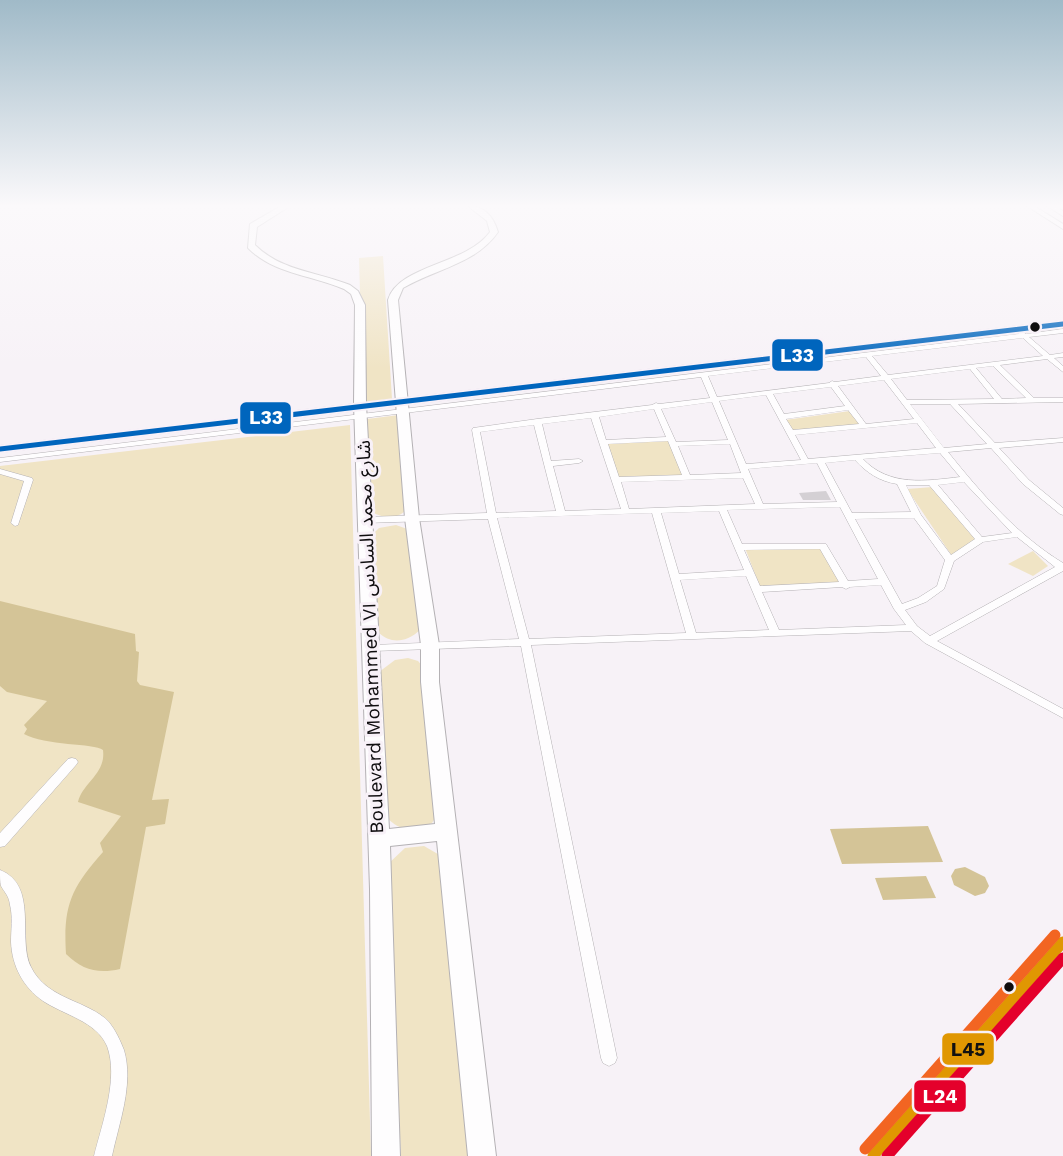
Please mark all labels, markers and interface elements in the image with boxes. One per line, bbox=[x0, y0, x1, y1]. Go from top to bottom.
unlabelled marker bbox=[1028, 320, 1042, 334]
line badge: L33 bbox=[771, 338, 824, 372]
text: L33 bbox=[780, 344, 814, 367]
line badge: L33 bbox=[239, 401, 292, 435]
text: L33 bbox=[249, 406, 283, 429]
street label: Boulevard Mohammed VI شارع محمد السادس bbox=[352, 440, 390, 834]
unlabelled marker bbox=[1002, 980, 1016, 994]
line badge: L45 bbox=[941, 1032, 995, 1066]
text: L45 bbox=[951, 1038, 985, 1061]
line badge: L24 bbox=[913, 1079, 967, 1113]
text: L24 bbox=[923, 1085, 957, 1108]

